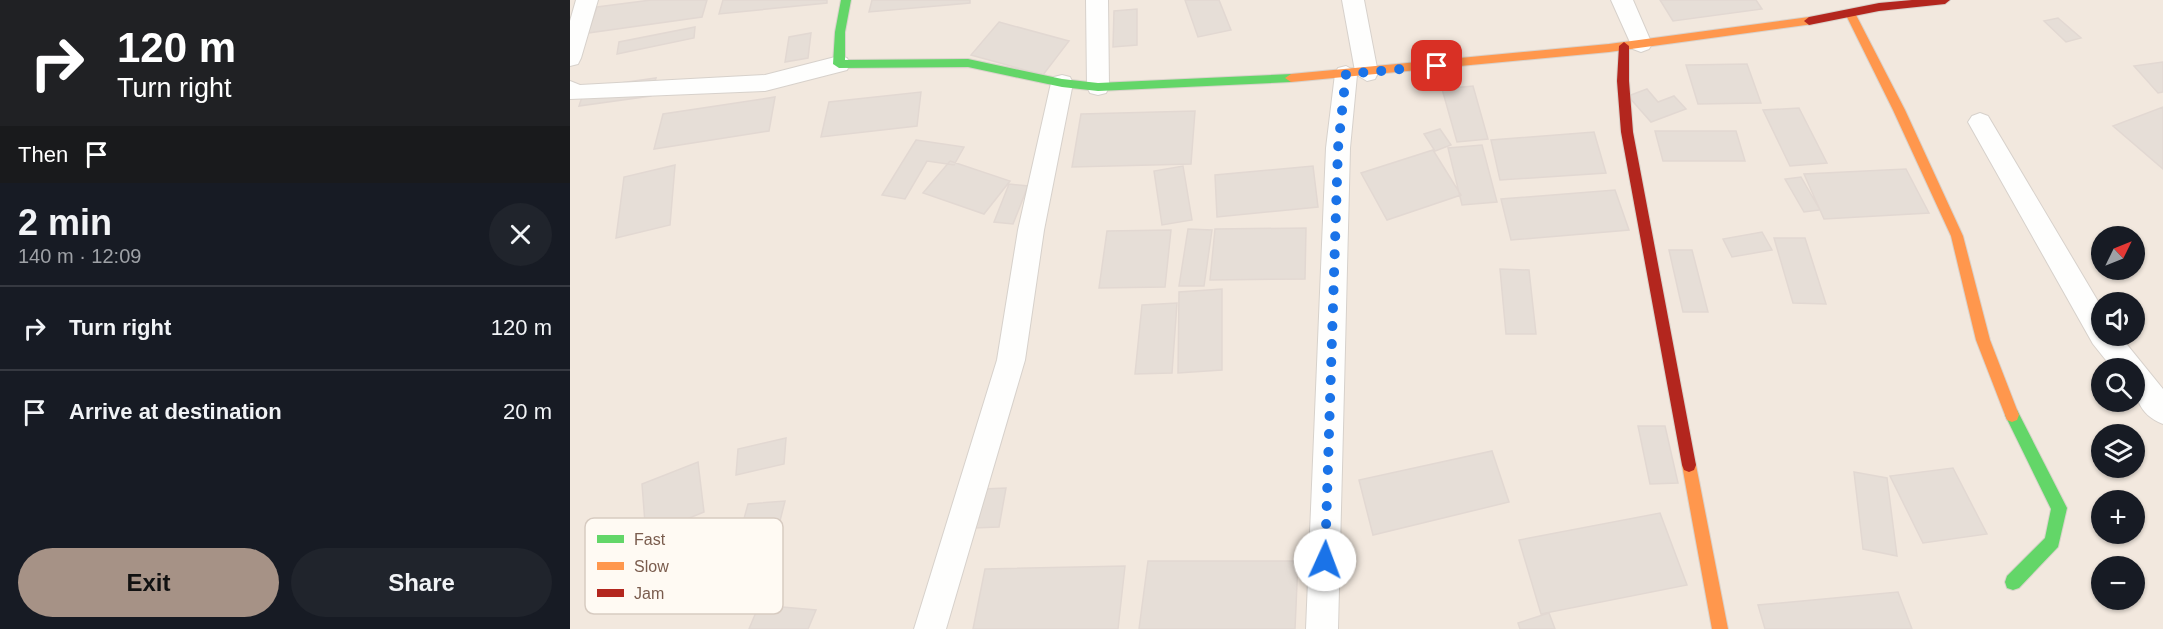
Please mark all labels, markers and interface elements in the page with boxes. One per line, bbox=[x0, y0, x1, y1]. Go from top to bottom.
icon: right bbox=[18, 24, 96, 102]
text: 120 m bbox=[117, 24, 236, 71]
pin bbox=[1411, 40, 1462, 91]
icon: arrive bbox=[1420, 49, 1453, 82]
text: Turn right bbox=[117, 73, 232, 103]
icon: arrive bbox=[80, 138, 113, 171]
text: Then bbox=[18, 142, 68, 167]
text: 2 min bbox=[18, 202, 112, 243]
button: close bbox=[489, 203, 552, 266]
north arrow bbox=[2091, 226, 2145, 280]
map controls bbox=[2091, 226, 2145, 610]
text: 140 m · 12:09 bbox=[18, 245, 141, 267]
button: sound bbox=[2091, 292, 2145, 346]
icon: right bbox=[18, 312, 51, 345]
text: Turn right bbox=[69, 315, 171, 340]
text: 120 m bbox=[491, 315, 552, 340]
button: search bbox=[2091, 358, 2145, 412]
icon: arrive bbox=[18, 396, 51, 429]
text: Arrive at destination bbox=[69, 399, 282, 424]
text: 20 m bbox=[503, 399, 552, 424]
button: layers bbox=[2091, 424, 2145, 478]
button: + bbox=[2091, 490, 2145, 544]
legend bbox=[585, 518, 783, 614]
position arrow bbox=[1293, 528, 1357, 592]
text: Fast bbox=[634, 531, 666, 548]
button: Exit bbox=[18, 548, 279, 617]
button: Share bbox=[291, 548, 552, 617]
button: − bbox=[2091, 556, 2145, 610]
text: Slow bbox=[634, 558, 669, 575]
text: Jam bbox=[634, 585, 664, 602]

